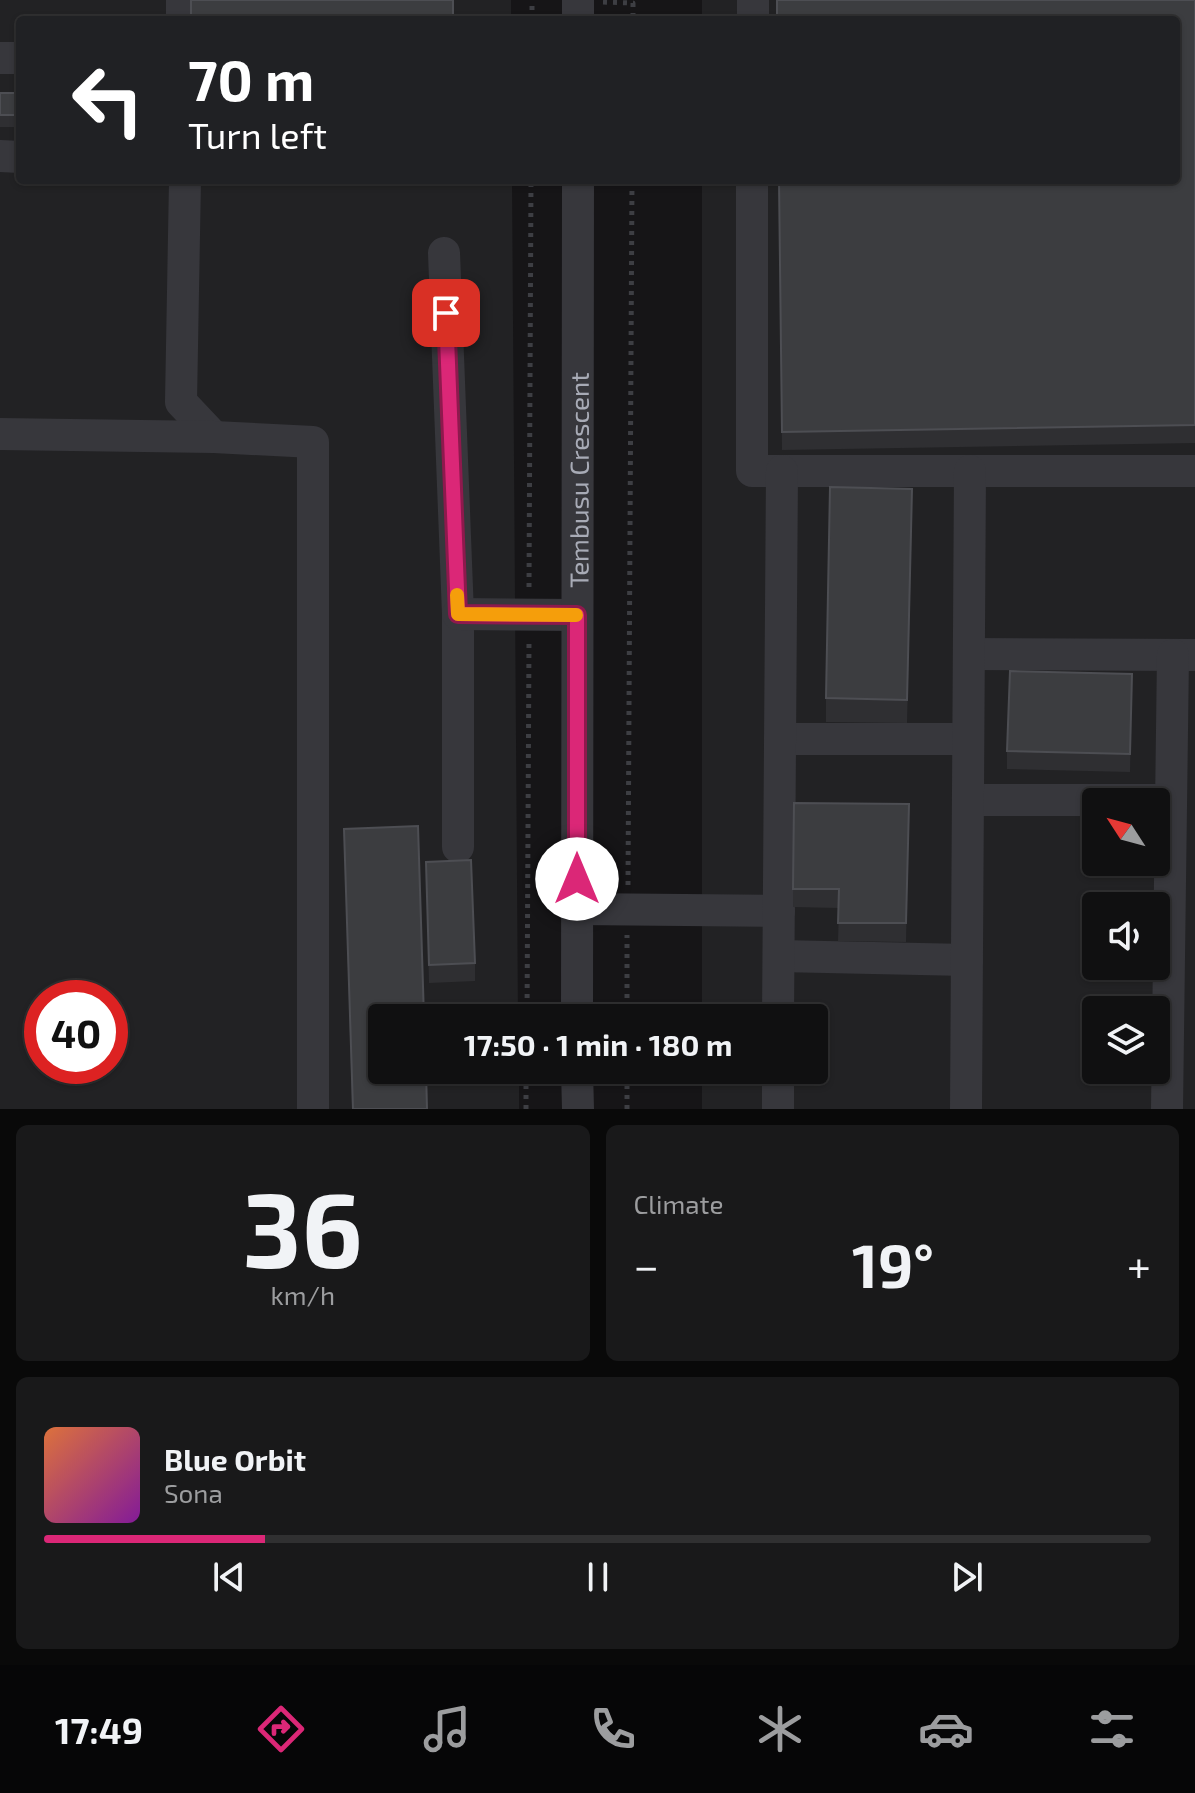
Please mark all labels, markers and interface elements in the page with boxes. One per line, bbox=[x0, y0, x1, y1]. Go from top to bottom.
text: 70 m bbox=[188, 45, 314, 112]
icon: left bbox=[56, 48, 160, 152]
text: Turn left bbox=[188, 113, 327, 156]
pin bbox=[412, 279, 480, 347]
icon: arrive bbox=[424, 291, 468, 335]
street label: Tembusu Crescent bbox=[562, 372, 593, 588]
north arrow bbox=[1082, 788, 1170, 876]
map controls bbox=[1082, 788, 1170, 1084]
position arrow bbox=[535, 837, 619, 921]
button: sound bbox=[1082, 892, 1170, 980]
speed limit sign: 40 bbox=[24, 980, 128, 1084]
button: layers bbox=[1082, 996, 1170, 1084]
text: 17:50 · 1 min · 180 m bbox=[464, 1026, 732, 1062]
text: 36 bbox=[243, 1164, 363, 1289]
text: Climate bbox=[634, 1188, 723, 1219]
text: 19° bbox=[852, 1228, 934, 1300]
text: − bbox=[634, 1238, 659, 1291]
text: + bbox=[1127, 1238, 1151, 1291]
text: km/h bbox=[270, 1279, 335, 1310]
text: Blue Orbit bbox=[164, 1441, 306, 1477]
text: Sona bbox=[164, 1477, 223, 1508]
icon: previous bbox=[207, 1555, 251, 1599]
icon: pause bbox=[576, 1555, 620, 1599]
icon: next bbox=[945, 1555, 989, 1599]
icon: directions bbox=[253, 1701, 309, 1757]
icon: music bbox=[419, 1701, 475, 1757]
icon: phone bbox=[585, 1701, 641, 1757]
icon: climate bbox=[752, 1701, 808, 1757]
icon: car bbox=[918, 1701, 974, 1757]
icon: filters bbox=[1084, 1701, 1140, 1757]
text: 17:49 bbox=[55, 1708, 143, 1751]

